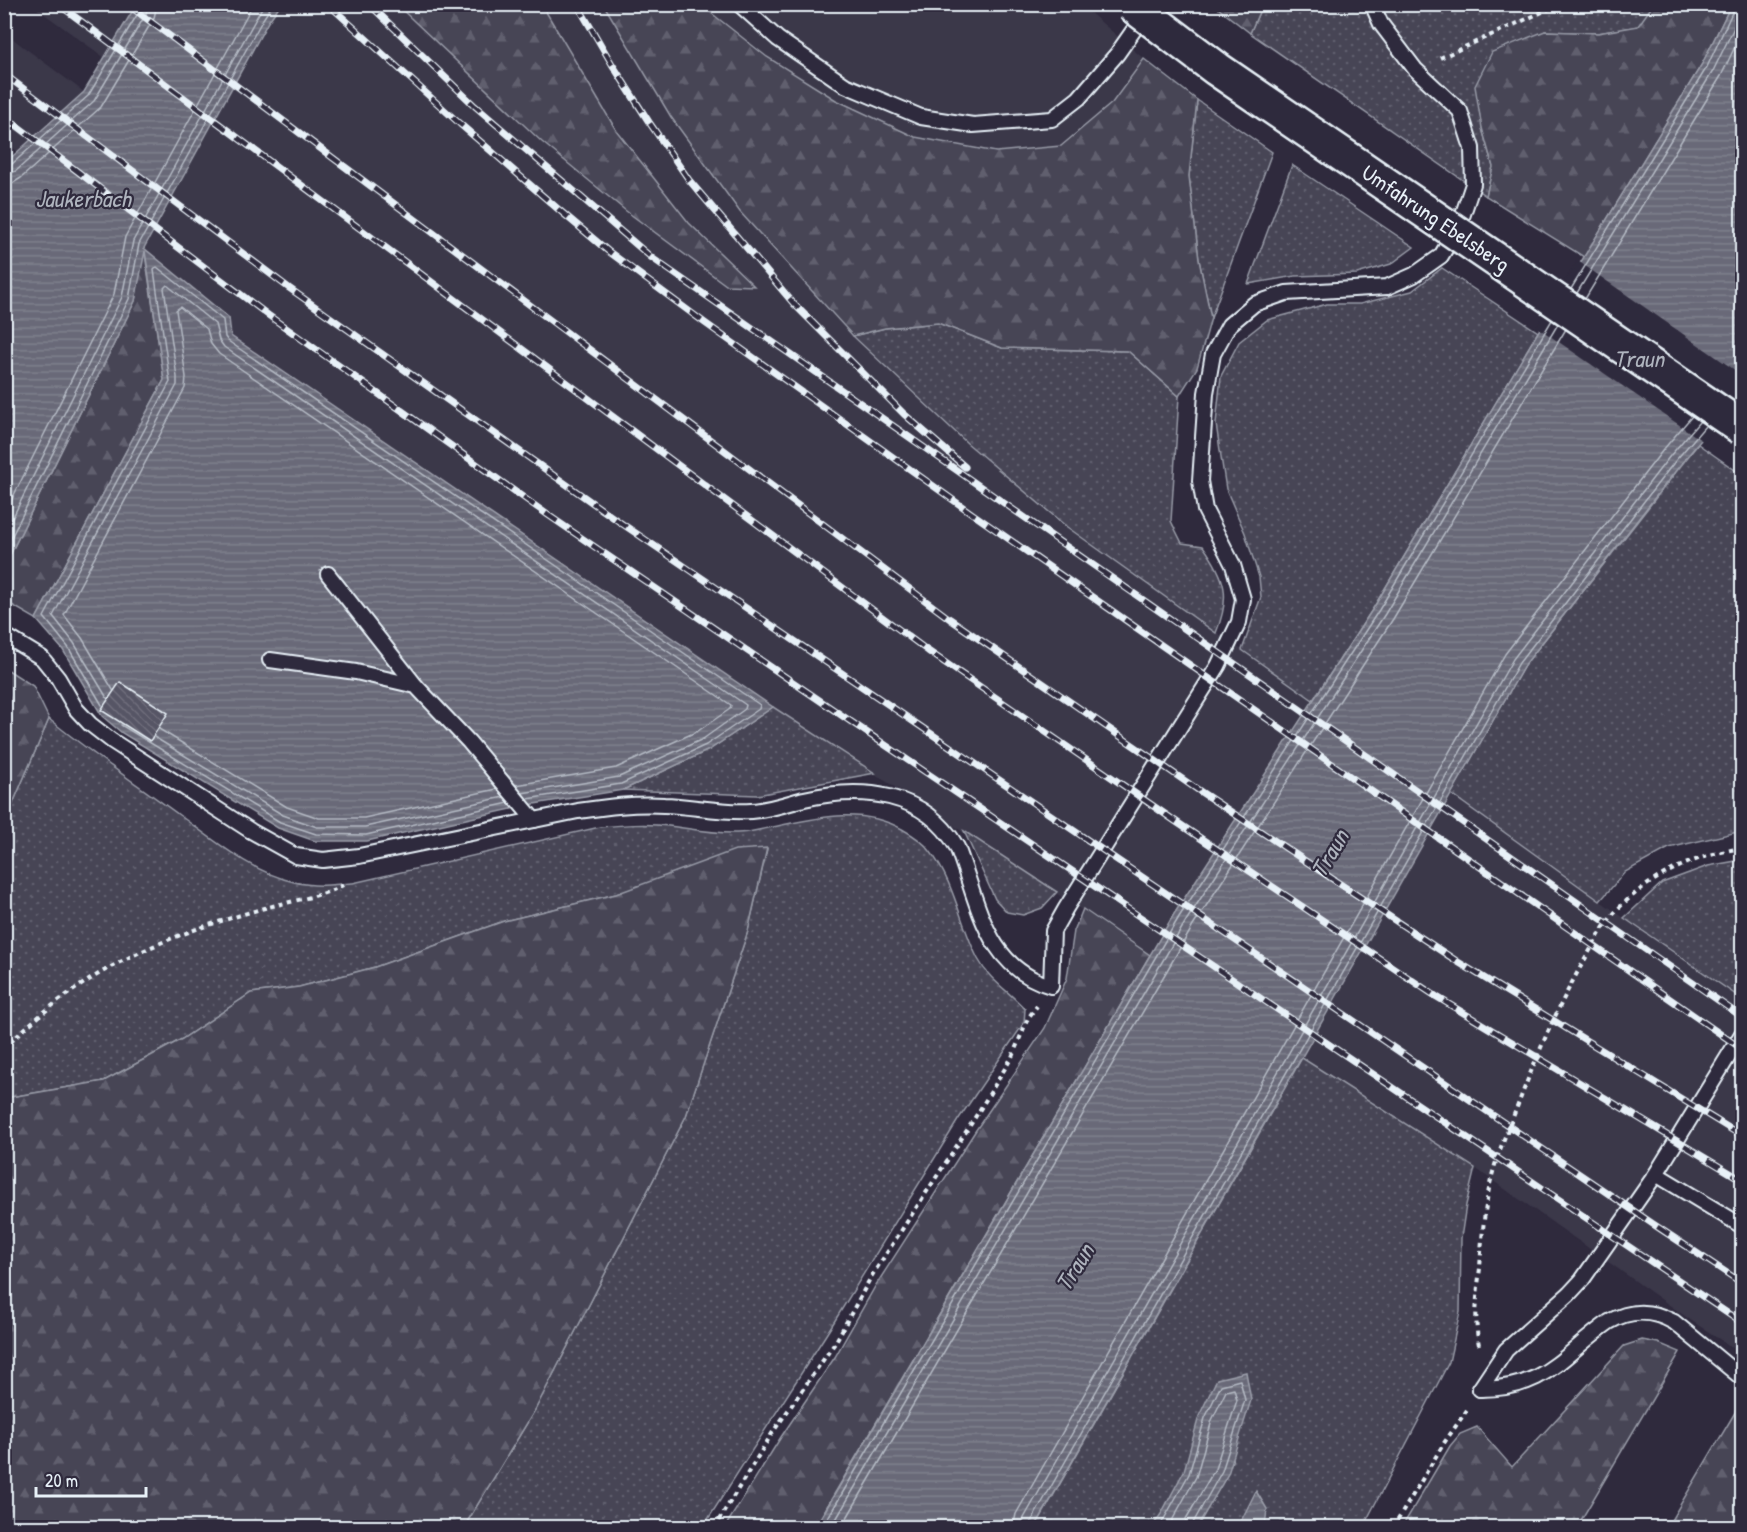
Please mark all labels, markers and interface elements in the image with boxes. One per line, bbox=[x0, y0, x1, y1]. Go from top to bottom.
street label: Umfahrung Ebelsberg bbox=[1356, 157, 1516, 279]
water label: Jaukerbach bbox=[35, 182, 133, 214]
water label: Traun bbox=[1614, 342, 1666, 374]
water label: Traun bbox=[1302, 821, 1357, 883]
water label: Traun bbox=[1047, 1235, 1102, 1297]
scale bar bbox=[36, 1460, 146, 1498]
text: 20 m bbox=[45, 1468, 78, 1493]

